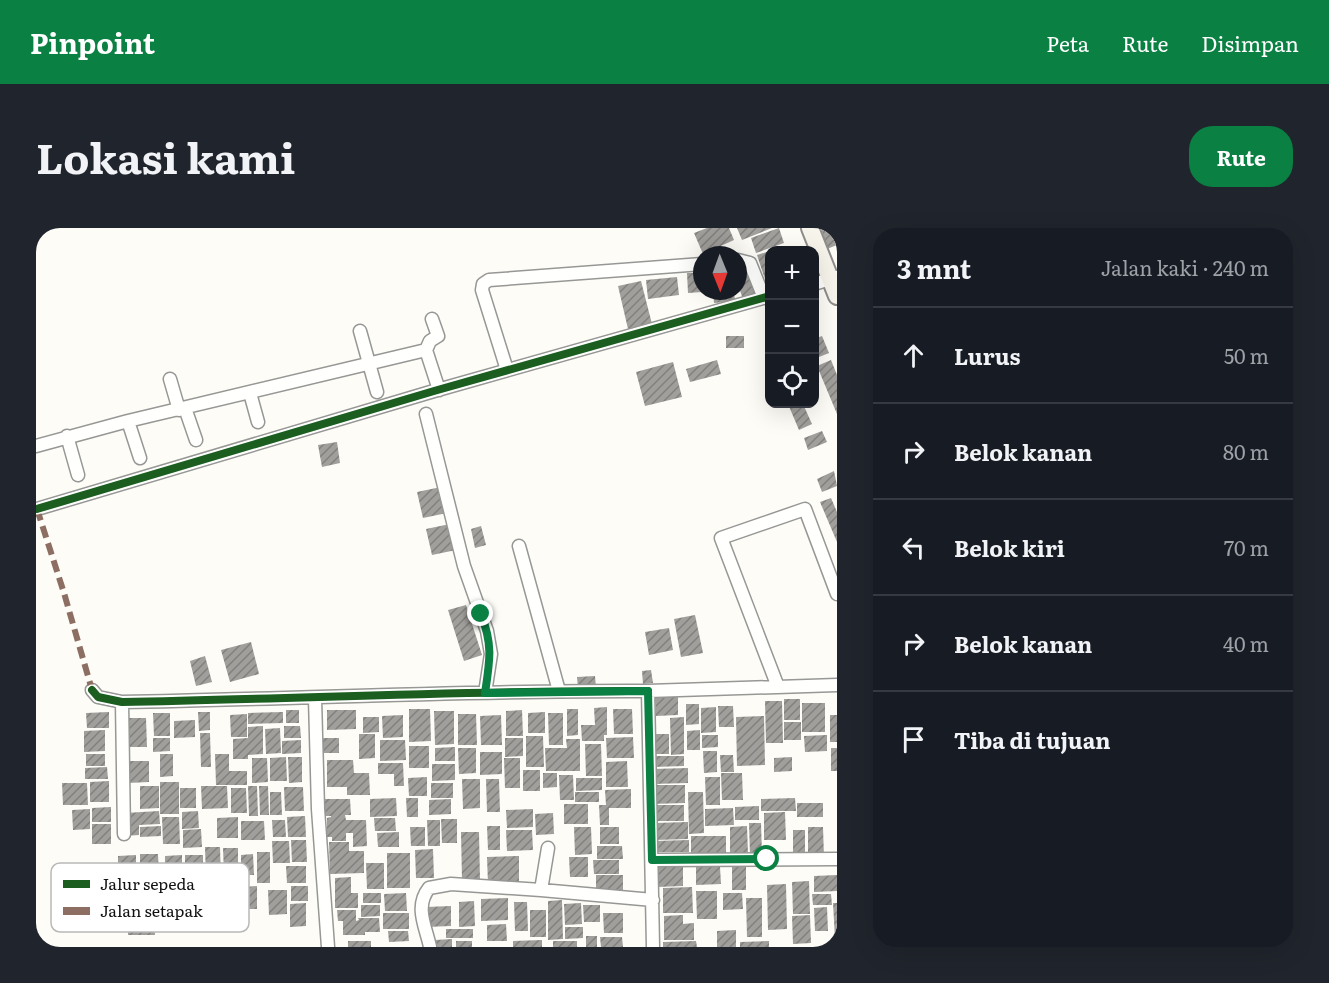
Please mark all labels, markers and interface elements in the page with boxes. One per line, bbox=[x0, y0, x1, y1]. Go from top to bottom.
text: Pinpoint bbox=[30, 21, 155, 63]
text: Peta bbox=[1046, 27, 1089, 58]
text: Rute bbox=[1122, 27, 1168, 58]
text: Disimpan bbox=[1201, 27, 1299, 58]
text: Lokasi kami bbox=[36, 125, 295, 187]
button: Rute bbox=[1189, 126, 1293, 187]
north arrow bbox=[693, 246, 747, 300]
map controls bbox=[765, 246, 819, 408]
button: + bbox=[765, 246, 819, 300]
text: 3 mnt bbox=[897, 248, 971, 287]
text: Jalan kaki · 240 m bbox=[1101, 252, 1269, 282]
button: − bbox=[765, 300, 819, 354]
icon: ahead bbox=[897, 339, 930, 372]
text: Lurus bbox=[954, 339, 1021, 372]
text: 50 m bbox=[1224, 340, 1269, 370]
button: locate bbox=[765, 354, 819, 408]
icon: right bbox=[897, 435, 930, 468]
text: Belok kanan bbox=[954, 435, 1092, 468]
text: 80 m bbox=[1223, 436, 1269, 466]
icon: left bbox=[897, 531, 930, 564]
text: Belok kiri bbox=[954, 531, 1065, 564]
text: 70 m bbox=[1224, 532, 1269, 562]
route end bbox=[467, 600, 493, 626]
icon: right bbox=[897, 627, 930, 660]
text: Belok kanan bbox=[954, 627, 1092, 660]
text: 40 m bbox=[1223, 628, 1269, 658]
icon: arrive bbox=[897, 723, 930, 756]
text: Tiba di tujuan bbox=[954, 723, 1110, 756]
route start bbox=[753, 845, 779, 871]
legend bbox=[51, 863, 249, 932]
text: Jalur sepeda bbox=[100, 871, 195, 895]
text: Jalan setapak bbox=[100, 898, 203, 922]

